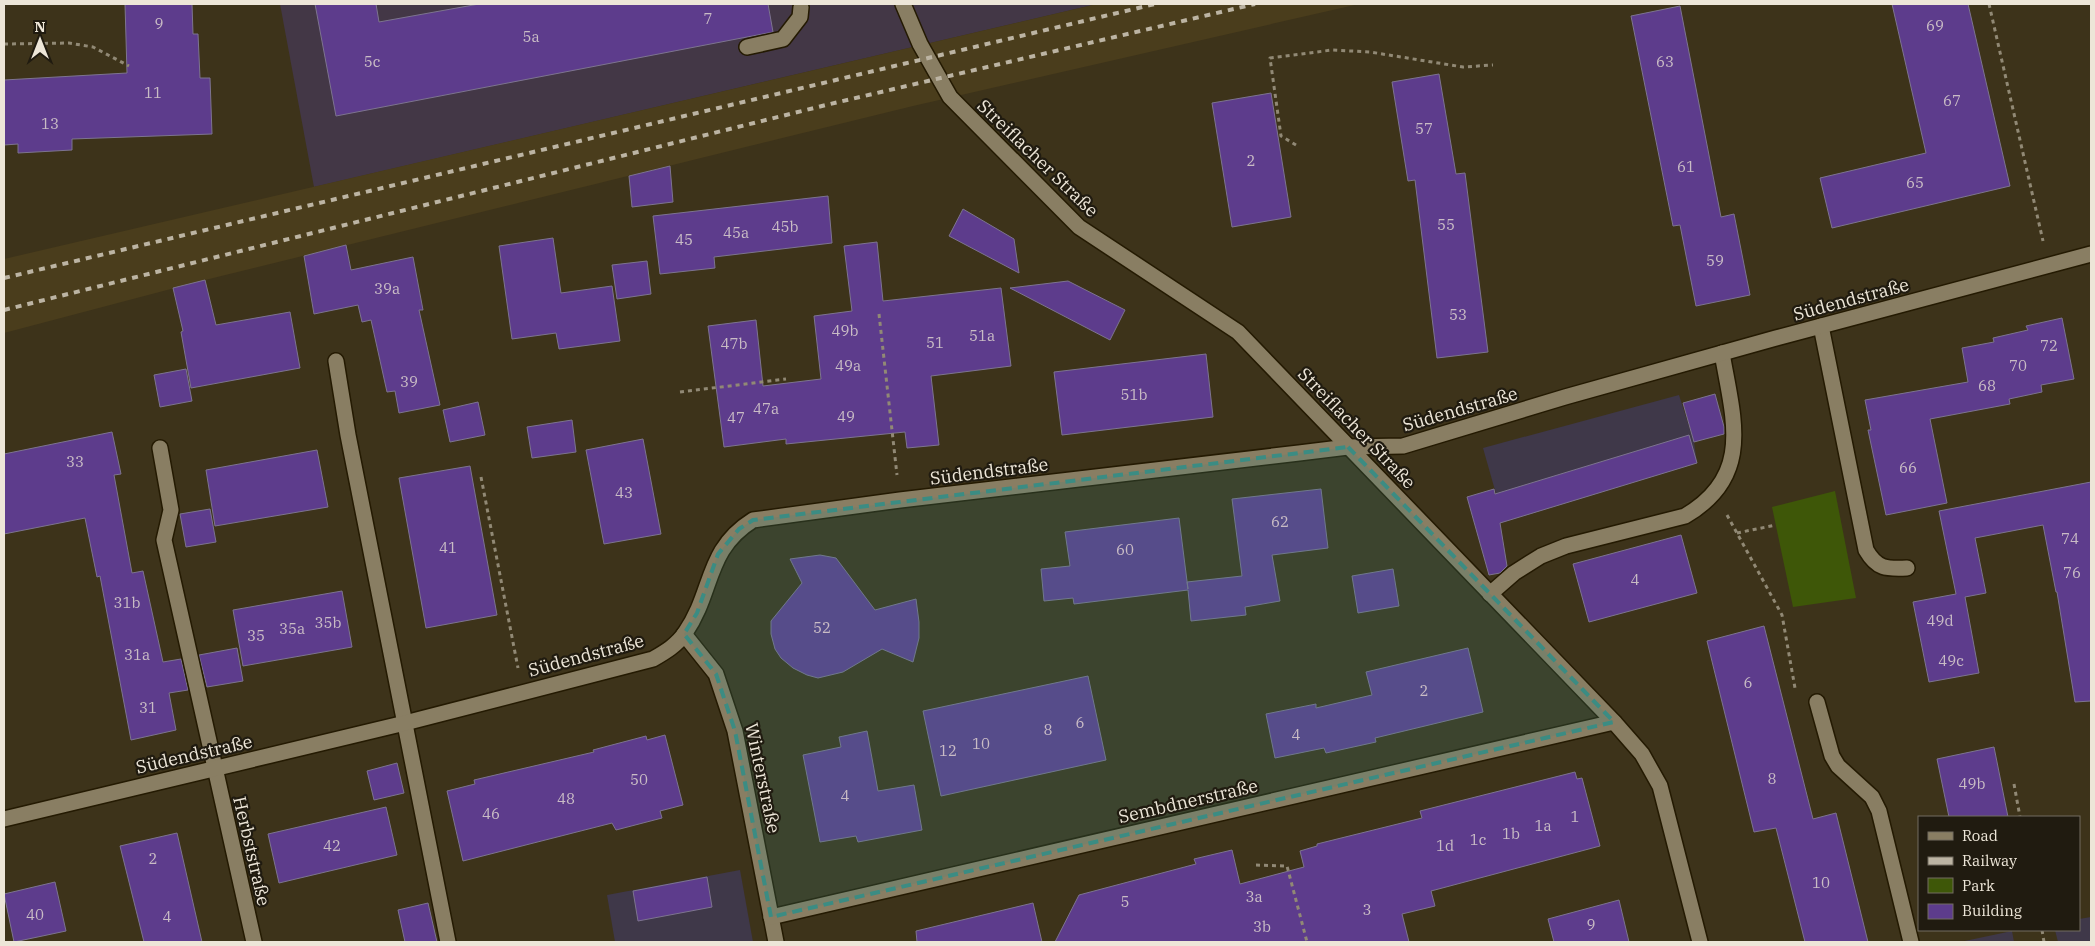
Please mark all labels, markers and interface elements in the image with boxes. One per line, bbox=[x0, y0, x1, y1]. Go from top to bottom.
house number: 7 bbox=[703, 9, 713, 28]
house number: 9 bbox=[154, 14, 164, 33]
north arrow bbox=[15, 15, 65, 65]
house number: 69 bbox=[1926, 16, 1944, 35]
text: N bbox=[34, 18, 46, 36]
house number: 5a bbox=[522, 27, 540, 46]
house number: 5c bbox=[364, 52, 381, 71]
house number: 63 bbox=[1656, 52, 1674, 71]
house number: 11 bbox=[144, 83, 162, 102]
house number: 67 bbox=[1943, 91, 1961, 110]
street label: Streiflacher Straße bbox=[973, 94, 1103, 222]
house number: 13 bbox=[41, 114, 59, 133]
house number: 57 bbox=[1415, 119, 1433, 138]
house number: 2 bbox=[1246, 151, 1256, 170]
house number: 61 bbox=[1677, 157, 1695, 176]
house number: 65 bbox=[1906, 173, 1924, 192]
house number: 55 bbox=[1437, 215, 1455, 234]
house number: 45b bbox=[772, 217, 799, 236]
house number: 45a bbox=[723, 223, 749, 242]
house number: 45 bbox=[675, 230, 693, 249]
house number: 59 bbox=[1706, 251, 1724, 270]
street label: Südendstraße bbox=[1791, 273, 1911, 325]
house number: 39a bbox=[374, 279, 400, 298]
house number: 53 bbox=[1449, 305, 1467, 324]
house number: 49b bbox=[832, 321, 859, 340]
house number: 51a bbox=[969, 326, 995, 345]
house number: 51 bbox=[926, 333, 944, 352]
house number: 47b bbox=[721, 334, 748, 353]
house number: 72 bbox=[2040, 336, 2058, 355]
house number: 49a bbox=[835, 356, 861, 375]
house number: 70 bbox=[2009, 356, 2027, 375]
street label: Streiflacher Straße bbox=[1293, 363, 1421, 493]
house number: 39 bbox=[400, 372, 418, 391]
house number: 68 bbox=[1978, 376, 1996, 395]
street label: Südendstraße bbox=[1400, 382, 1520, 436]
house number: 51b bbox=[1121, 385, 1148, 404]
house number: 47a bbox=[753, 399, 779, 418]
house number: 49 bbox=[837, 407, 855, 426]
house number: 47 bbox=[727, 408, 745, 427]
house number: 33 bbox=[66, 452, 84, 471]
street label: Südendstraße bbox=[929, 452, 1049, 490]
house number: 66 bbox=[1899, 458, 1917, 477]
house number: 43 bbox=[615, 483, 633, 502]
house number: 62 bbox=[1271, 512, 1289, 531]
house number: 74 bbox=[2061, 529, 2079, 548]
house number: 41 bbox=[439, 538, 457, 557]
house number: 60 bbox=[1116, 540, 1134, 559]
house number: 76 bbox=[2063, 563, 2081, 582]
house number: 4 bbox=[1630, 570, 1640, 589]
house number: 31b bbox=[114, 593, 141, 612]
house number: 49d bbox=[1926, 611, 1954, 630]
house number: 35b bbox=[315, 613, 342, 632]
house number: 52 bbox=[813, 618, 831, 637]
house number: 35a bbox=[279, 619, 305, 638]
house number: 35 bbox=[247, 626, 265, 645]
street label: Südendstraße bbox=[526, 629, 646, 681]
house number: 31a bbox=[124, 645, 150, 664]
house number: 49c bbox=[1938, 651, 1964, 670]
house number: 6 bbox=[1743, 673, 1753, 692]
house number: 2 bbox=[1419, 681, 1429, 700]
house number: 31 bbox=[139, 698, 157, 717]
house number: 6 bbox=[1075, 713, 1085, 732]
house number: 8 bbox=[1043, 720, 1053, 739]
street label: Winterstraße bbox=[740, 721, 786, 835]
house number: 4 bbox=[1291, 725, 1301, 744]
street label: Südendstraße bbox=[134, 729, 254, 779]
house number: 10 bbox=[972, 734, 990, 753]
house number: 12 bbox=[939, 741, 957, 760]
house number: 8 bbox=[1767, 769, 1777, 788]
house number: 50 bbox=[630, 770, 648, 789]
street label: Sembdnerstraße bbox=[1116, 774, 1260, 828]
house number: 49b bbox=[1959, 774, 1986, 793]
house number: 4 bbox=[840, 786, 850, 805]
house number: 48 bbox=[557, 789, 575, 808]
street label: Herbststraße bbox=[228, 794, 276, 908]
house number: 46 bbox=[482, 804, 500, 823]
house number: 1 bbox=[1570, 807, 1580, 826]
house number: 1a bbox=[1534, 816, 1552, 835]
legend bbox=[1918, 816, 2080, 931]
house number: 1b bbox=[1502, 824, 1520, 843]
text: Road bbox=[1962, 826, 1998, 845]
house number: 1c bbox=[1470, 830, 1487, 849]
house number: 42 bbox=[323, 836, 341, 855]
house number: 1d bbox=[1436, 836, 1454, 855]
house number: 2 bbox=[148, 849, 158, 868]
text: Railway bbox=[1962, 851, 2017, 870]
house number: 10 bbox=[1812, 873, 1830, 892]
text: Park bbox=[1962, 876, 1995, 895]
house number: 3a bbox=[1245, 887, 1263, 906]
house number: 5 bbox=[1120, 892, 1130, 911]
house number: 3 bbox=[1362, 900, 1372, 919]
text: Building bbox=[1962, 901, 2022, 920]
house number: 40 bbox=[26, 905, 44, 924]
house number: 4 bbox=[162, 907, 172, 926]
house number: 9 bbox=[1586, 915, 1596, 934]
house number: 3b bbox=[1253, 917, 1271, 936]

